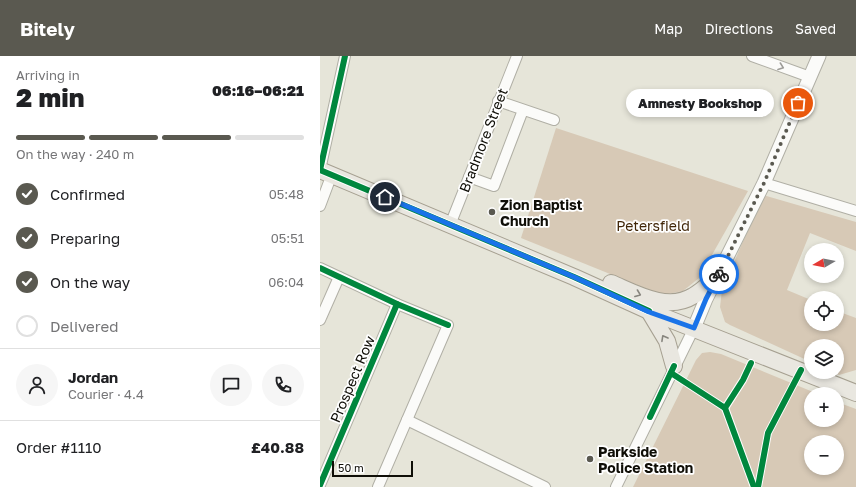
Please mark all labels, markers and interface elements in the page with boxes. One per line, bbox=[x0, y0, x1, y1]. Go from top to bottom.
text: Bitely bbox=[20, 17, 75, 40]
text: Map bbox=[654, 20, 683, 37]
text: Directions bbox=[705, 20, 773, 37]
text: Saved bbox=[795, 20, 836, 37]
one-way arrow bbox=[778, 62, 785, 70]
text: Arriving in bbox=[16, 67, 80, 83]
text: 06:16–06:21 bbox=[212, 81, 304, 99]
text: 2 min bbox=[16, 82, 84, 113]
street label: Bradmore Street bbox=[455, 85, 511, 195]
pin bbox=[781, 86, 815, 120]
callout: Amnesty Bookshop bbox=[626, 89, 774, 117]
icon: bag bbox=[787, 92, 809, 114]
text: Amnesty Bookshop bbox=[638, 95, 762, 111]
text: On the way · 240 m bbox=[16, 146, 134, 162]
pin bbox=[368, 180, 402, 214]
icon: check bbox=[16, 183, 38, 205]
text: Confirmed bbox=[50, 185, 125, 203]
text: 05:48 bbox=[269, 186, 304, 202]
icon: home bbox=[374, 186, 396, 208]
place label: Zion Baptist Church bbox=[500, 196, 583, 229]
marker: Zion Baptist Church bbox=[487, 207, 497, 217]
park label: Petersfield bbox=[616, 217, 690, 234]
icon: check bbox=[16, 227, 38, 249]
text: Preparing bbox=[50, 229, 120, 247]
text: 05:51 bbox=[271, 230, 304, 246]
north arrow bbox=[804, 243, 844, 283]
map controls bbox=[804, 243, 844, 475]
courier bbox=[699, 254, 739, 294]
icon: bike bbox=[708, 263, 730, 285]
icon: check bbox=[16, 271, 38, 293]
text: On the way bbox=[50, 273, 130, 291]
text: 06:04 bbox=[268, 274, 304, 290]
one-way arrow bbox=[634, 289, 641, 297]
button: locate bbox=[804, 291, 844, 331]
text: Delivered bbox=[50, 317, 118, 335]
street label: Prospect Row bbox=[326, 333, 378, 425]
one-way arrow bbox=[662, 334, 669, 342]
button: layers bbox=[804, 339, 844, 379]
button: person bbox=[16, 364, 58, 406]
button: chat bbox=[210, 364, 252, 406]
button: phone bbox=[262, 364, 304, 406]
text: Jordan bbox=[68, 368, 118, 386]
text: Courier · 4.4 bbox=[68, 386, 144, 402]
button: + bbox=[804, 387, 844, 427]
button: − bbox=[804, 435, 844, 475]
text: Order #1110 bbox=[16, 438, 102, 456]
text: £40.88 bbox=[251, 438, 304, 456]
place label: Parkside Police Station bbox=[598, 443, 693, 476]
marker: Parkside Police Station bbox=[585, 454, 595, 464]
scale bar bbox=[332, 459, 413, 478]
text: 50 m bbox=[338, 461, 364, 474]

